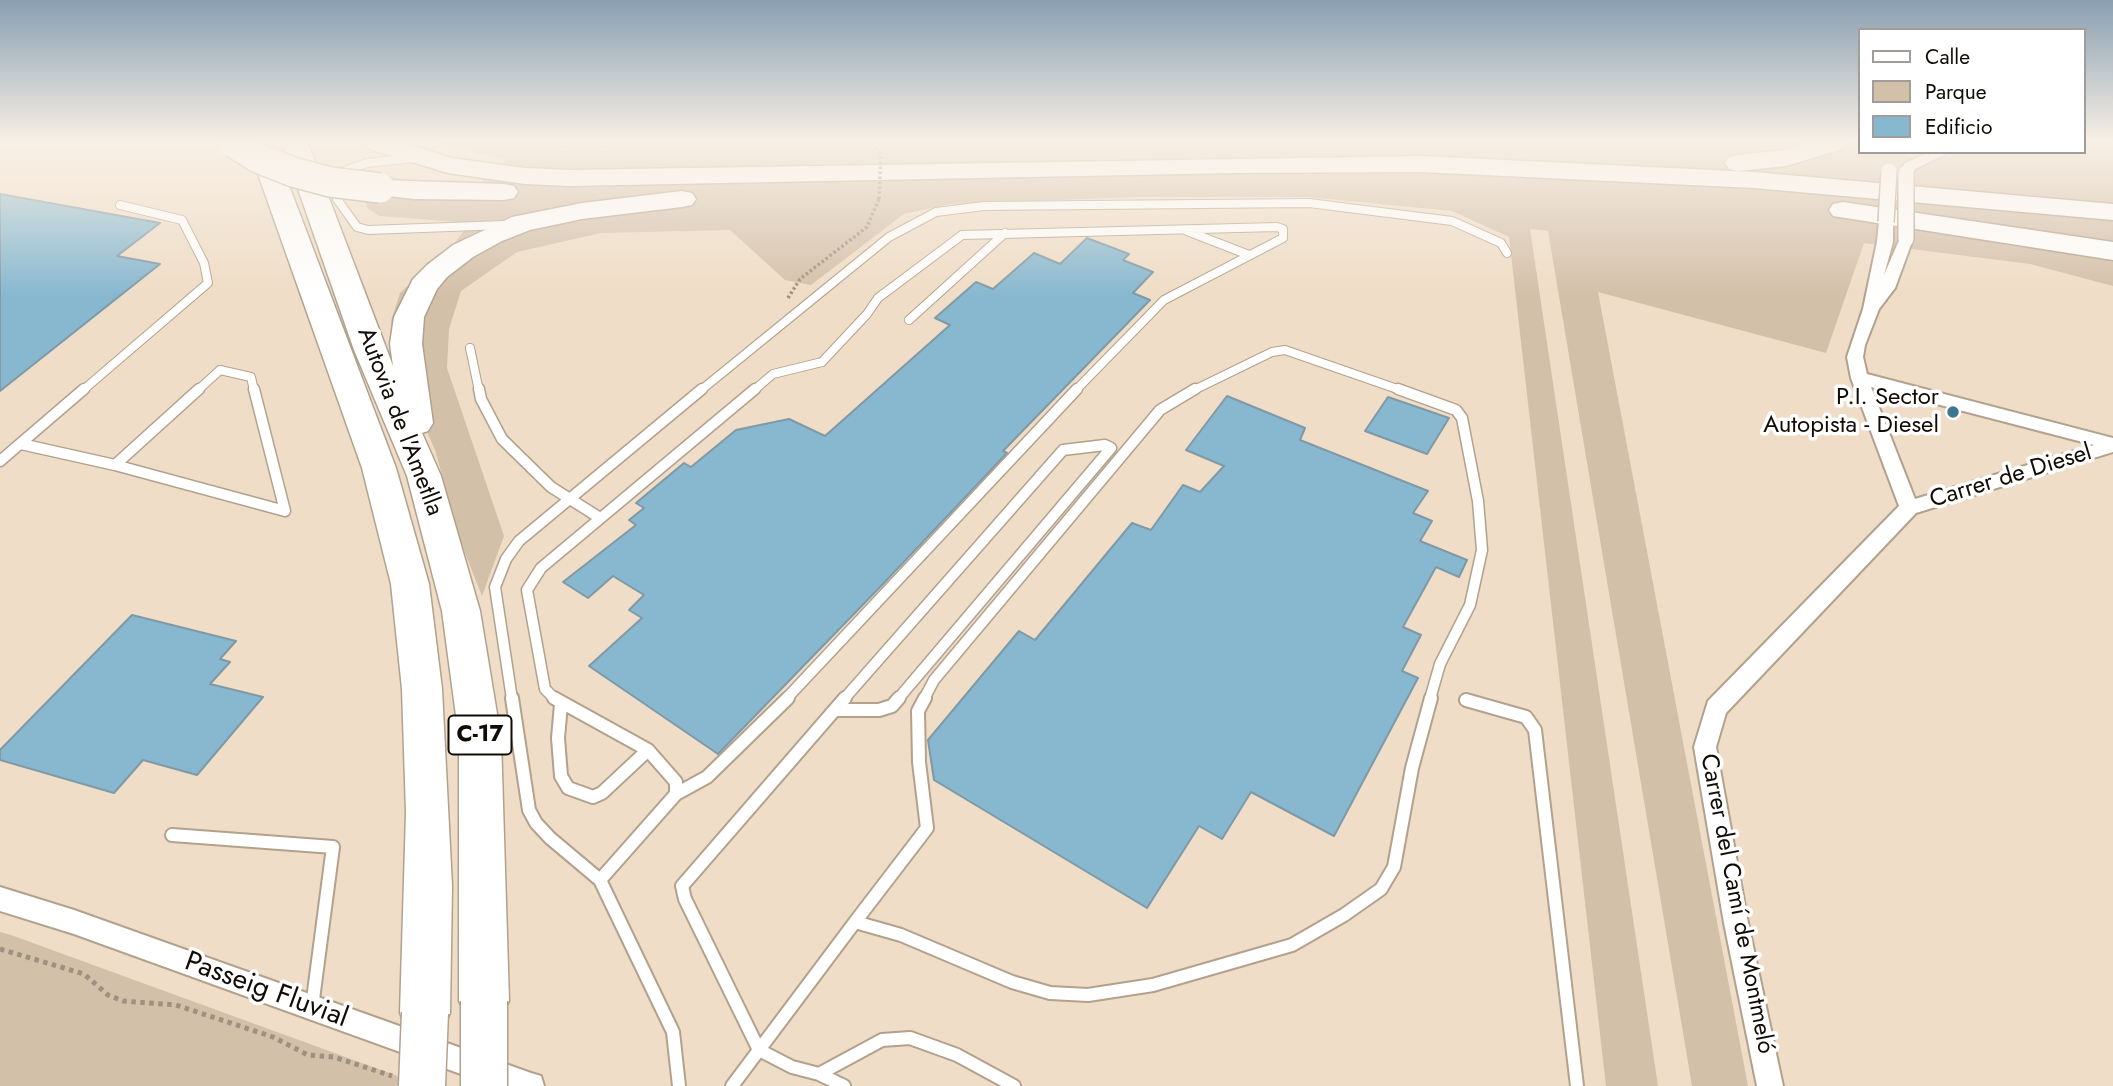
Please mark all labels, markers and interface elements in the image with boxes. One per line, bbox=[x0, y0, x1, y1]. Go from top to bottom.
legend bbox=[1857, 28, 2085, 154]
text: Calle bbox=[1925, 42, 1970, 72]
text: Parque bbox=[1925, 77, 1987, 107]
text: Edificio bbox=[1925, 112, 1992, 142]
street label: Autovia de l'Ametlla bbox=[350, 324, 448, 520]
place label: P.I. Sector Autopista - Diesel bbox=[1763, 384, 1939, 440]
marker: P.I. Sector Autopista - Diesel bbox=[1945, 404, 1961, 420]
street label: Carrer de Diesel bbox=[1927, 439, 2095, 515]
road number: C-17 bbox=[448, 716, 512, 754]
street label: Carrer del Camí de Montmeló bbox=[1693, 752, 1779, 1056]
street label: Passeig Fluvial bbox=[180, 946, 352, 1036]

